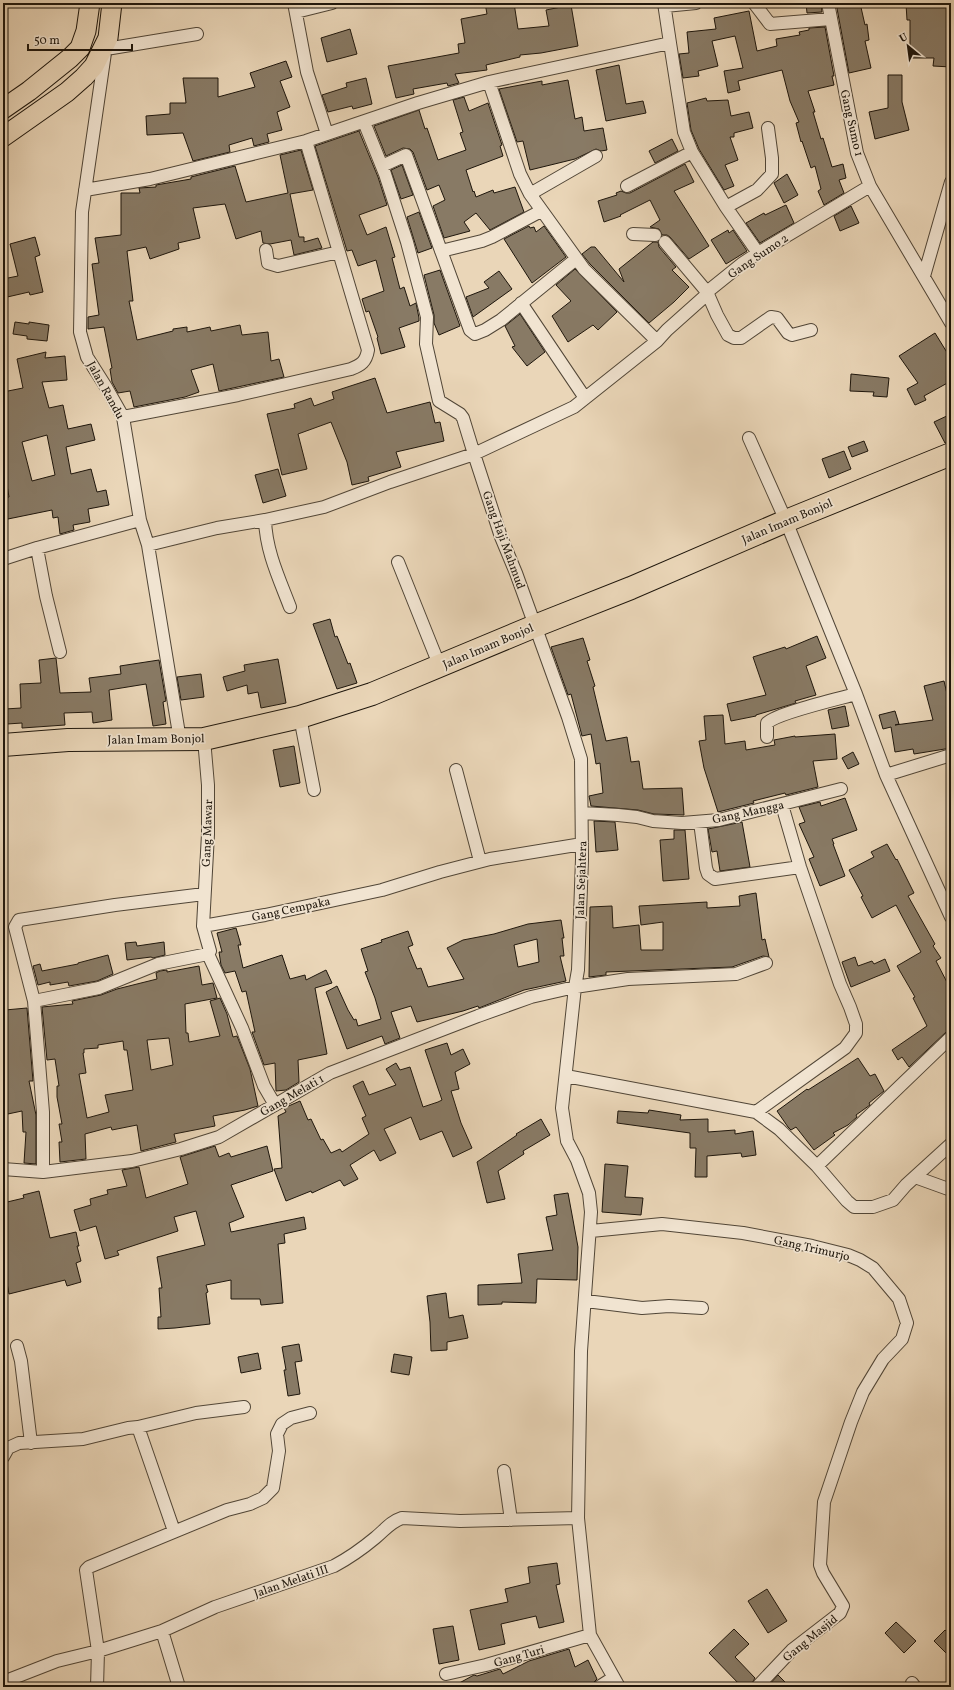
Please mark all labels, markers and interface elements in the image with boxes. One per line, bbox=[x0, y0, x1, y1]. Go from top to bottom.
scale bar bbox=[28, 26, 132, 52]
north arrow bbox=[888, 26, 928, 66]
text: U bbox=[897, 30, 911, 47]
text: 50 m bbox=[34, 33, 60, 49]
street label: Gang Sumo 1 bbox=[836, 88, 866, 158]
street label: Gang Sumo 2 bbox=[725, 231, 792, 283]
street label: Jalan Randu bbox=[83, 359, 128, 423]
street label: Gang Haji Mahmud bbox=[478, 489, 528, 592]
street label: Jalan Imam Bonjol bbox=[740, 495, 836, 548]
street label: Jalan Imam Bonjol bbox=[441, 620, 537, 673]
street label: Jalan Imam Bonjol bbox=[107, 731, 205, 749]
street label: Gang Mangga bbox=[711, 798, 786, 828]
street label: Gang Mawar bbox=[199, 799, 217, 867]
street label: Jalan Sejahtera bbox=[573, 840, 591, 920]
street label: Gang Cempaka bbox=[250, 894, 332, 926]
street label: Gang Melati 1 bbox=[258, 1071, 327, 1121]
street label: Gang Trimurjo bbox=[772, 1232, 851, 1265]
street label: Jalan Melati III bbox=[252, 1562, 331, 1602]
street label: Gang Masjid bbox=[780, 1611, 842, 1666]
street label: Gang Turi bbox=[492, 1642, 547, 1672]

